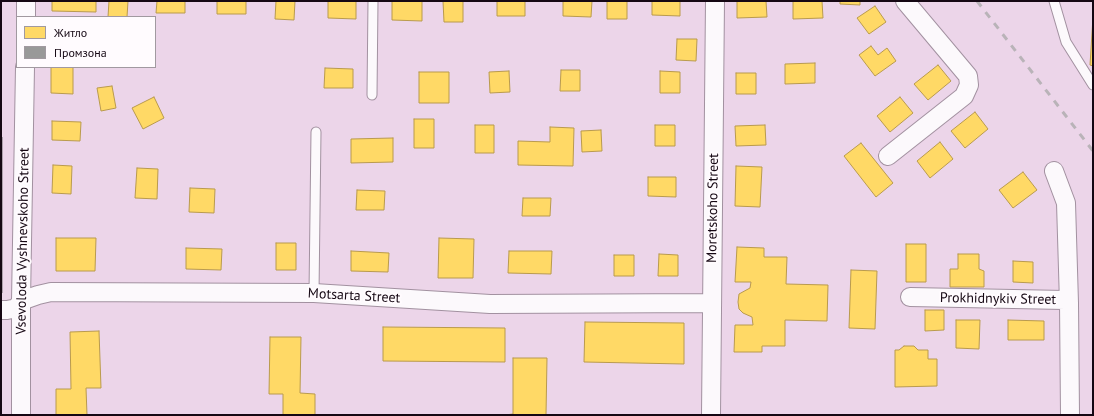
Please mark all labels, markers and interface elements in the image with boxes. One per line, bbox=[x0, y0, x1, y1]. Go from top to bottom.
legend bbox=[16, 16, 156, 68]
text: Житло bbox=[54, 25, 87, 40]
text: Промзона bbox=[54, 45, 107, 60]
street label: Vsevoloda Vyshnevskoho Street bbox=[13, 147, 33, 335]
street label: Moretskoho Street bbox=[704, 153, 722, 263]
street label: Motsarta Street bbox=[307, 285, 401, 307]
street label: Prokhidnykiv Street bbox=[940, 290, 1056, 308]

